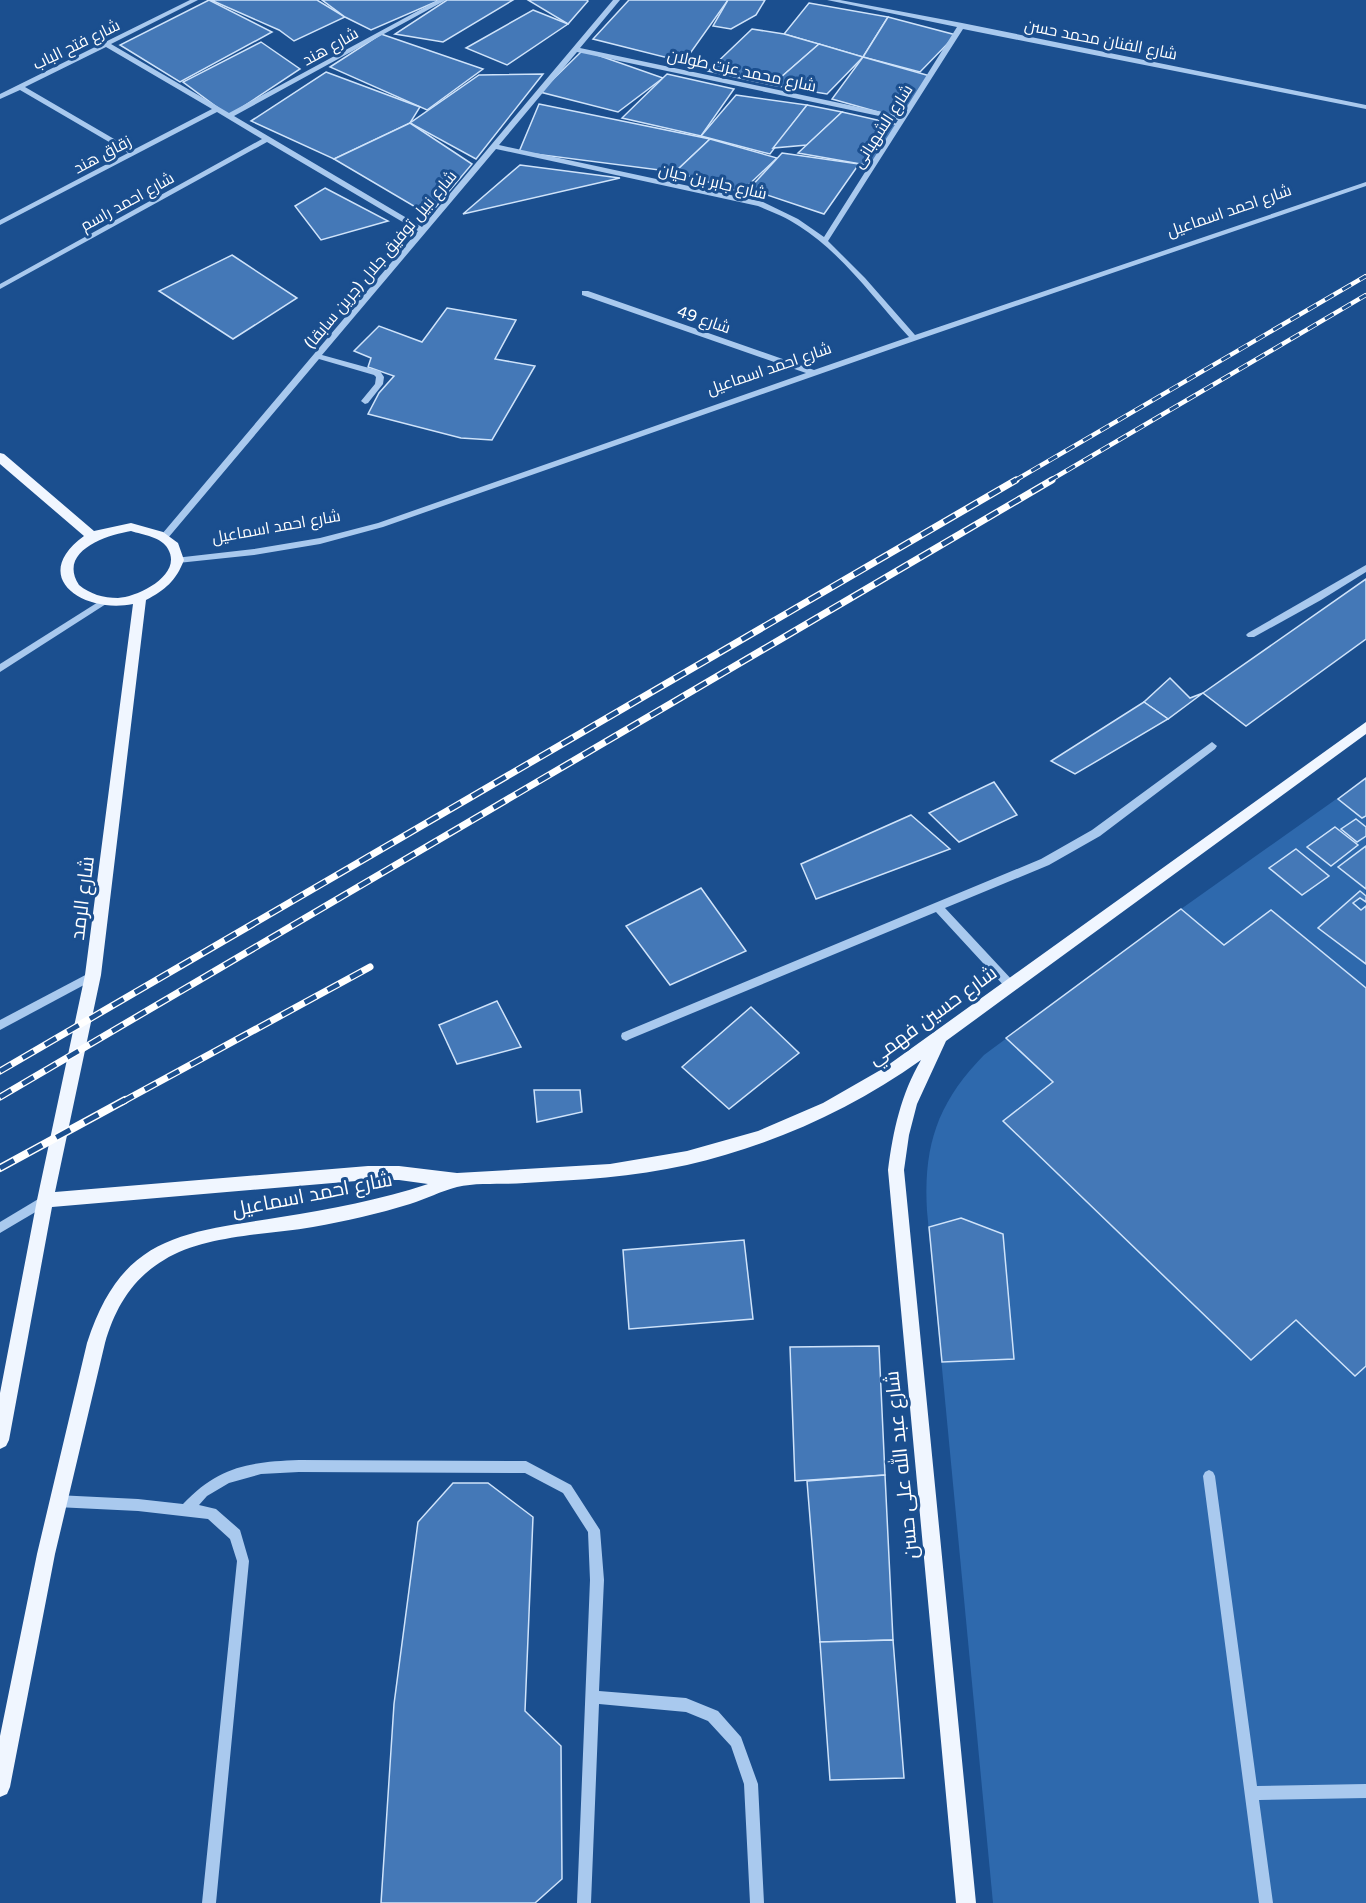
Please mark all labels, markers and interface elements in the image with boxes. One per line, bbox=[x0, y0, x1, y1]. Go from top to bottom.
street label: شارع فتح الباب bbox=[30, 15, 124, 76]
street label: شارع الفنان محمد حسن bbox=[1022, 15, 1179, 66]
street label: شارع هند bbox=[299, 23, 363, 71]
street label: شارع محمد عزت طولان bbox=[665, 45, 818, 98]
street label: شارع الشهبانى bbox=[848, 81, 918, 173]
street label: زقاق هند bbox=[70, 131, 135, 178]
street label: شارع جابر بن حيان bbox=[656, 160, 769, 205]
street label: شارع نبيل توفيق جلال (جرين سابقا) bbox=[300, 166, 462, 354]
street label: شارع احمد راسم bbox=[77, 168, 178, 237]
street label: شارع احمد اسماعيل bbox=[1164, 180, 1294, 243]
street label: شارع 49 bbox=[674, 301, 733, 339]
street label: شارع احمد اسماعيل bbox=[704, 338, 834, 401]
street label: شارع احمد اسماعيل bbox=[210, 506, 342, 549]
street label: شارع الرمد bbox=[66, 855, 101, 942]
street label: شارع حسين فهمي bbox=[863, 961, 1004, 1073]
street label: شارع احمد اسماعيل bbox=[230, 1168, 395, 1223]
street label: شارع عبد الله على حسن bbox=[878, 1369, 925, 1560]

